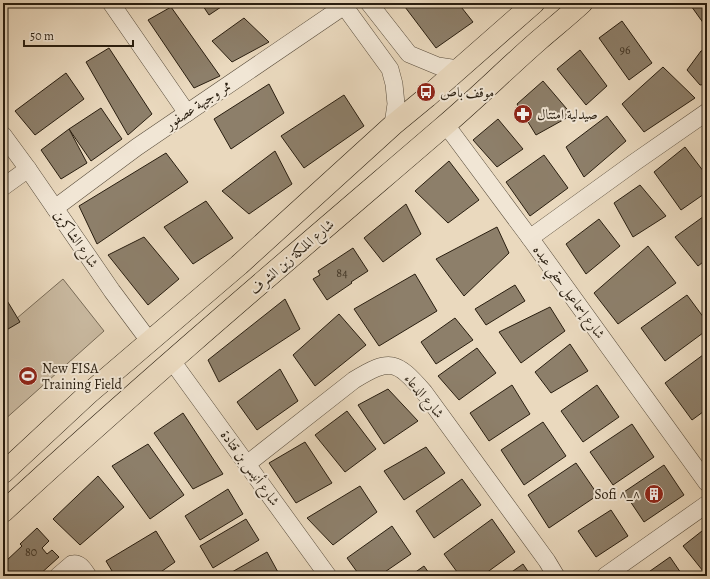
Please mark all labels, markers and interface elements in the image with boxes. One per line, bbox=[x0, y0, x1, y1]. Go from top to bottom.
scale bar bbox=[24, 22, 133, 48]
text: 50 m bbox=[30, 28, 54, 44]
house number: 96 bbox=[619, 42, 631, 58]
street label: ممر وجيهة عصفور bbox=[160, 76, 235, 135]
bus stop icon: موقف باص bbox=[415, 81, 437, 103]
place label: موقف باص bbox=[440, 83, 494, 102]
pharmacy icon: صيدلية امتتال bbox=[512, 103, 534, 125]
place label: صيدلية امتتال bbox=[537, 105, 598, 124]
street label: شارع الشاكرين bbox=[47, 206, 103, 273]
street label: شارع الملكة زين الشرف bbox=[246, 215, 340, 300]
street label: شارع إسماعيل حقي عبده bbox=[525, 241, 609, 345]
house number: 84 bbox=[336, 265, 348, 281]
place label: New FISA Training Field bbox=[42, 359, 123, 394]
sports icon: New FISA Training Field bbox=[17, 365, 39, 387]
street label: شارع الدعاء bbox=[398, 370, 448, 424]
street label: شارع أنيس بن قتادة bbox=[214, 426, 285, 511]
building icon: Sofi ^_^ bbox=[643, 483, 665, 505]
place label: Sofi ^_^ bbox=[594, 485, 640, 504]
house number: 80 bbox=[25, 544, 37, 560]

